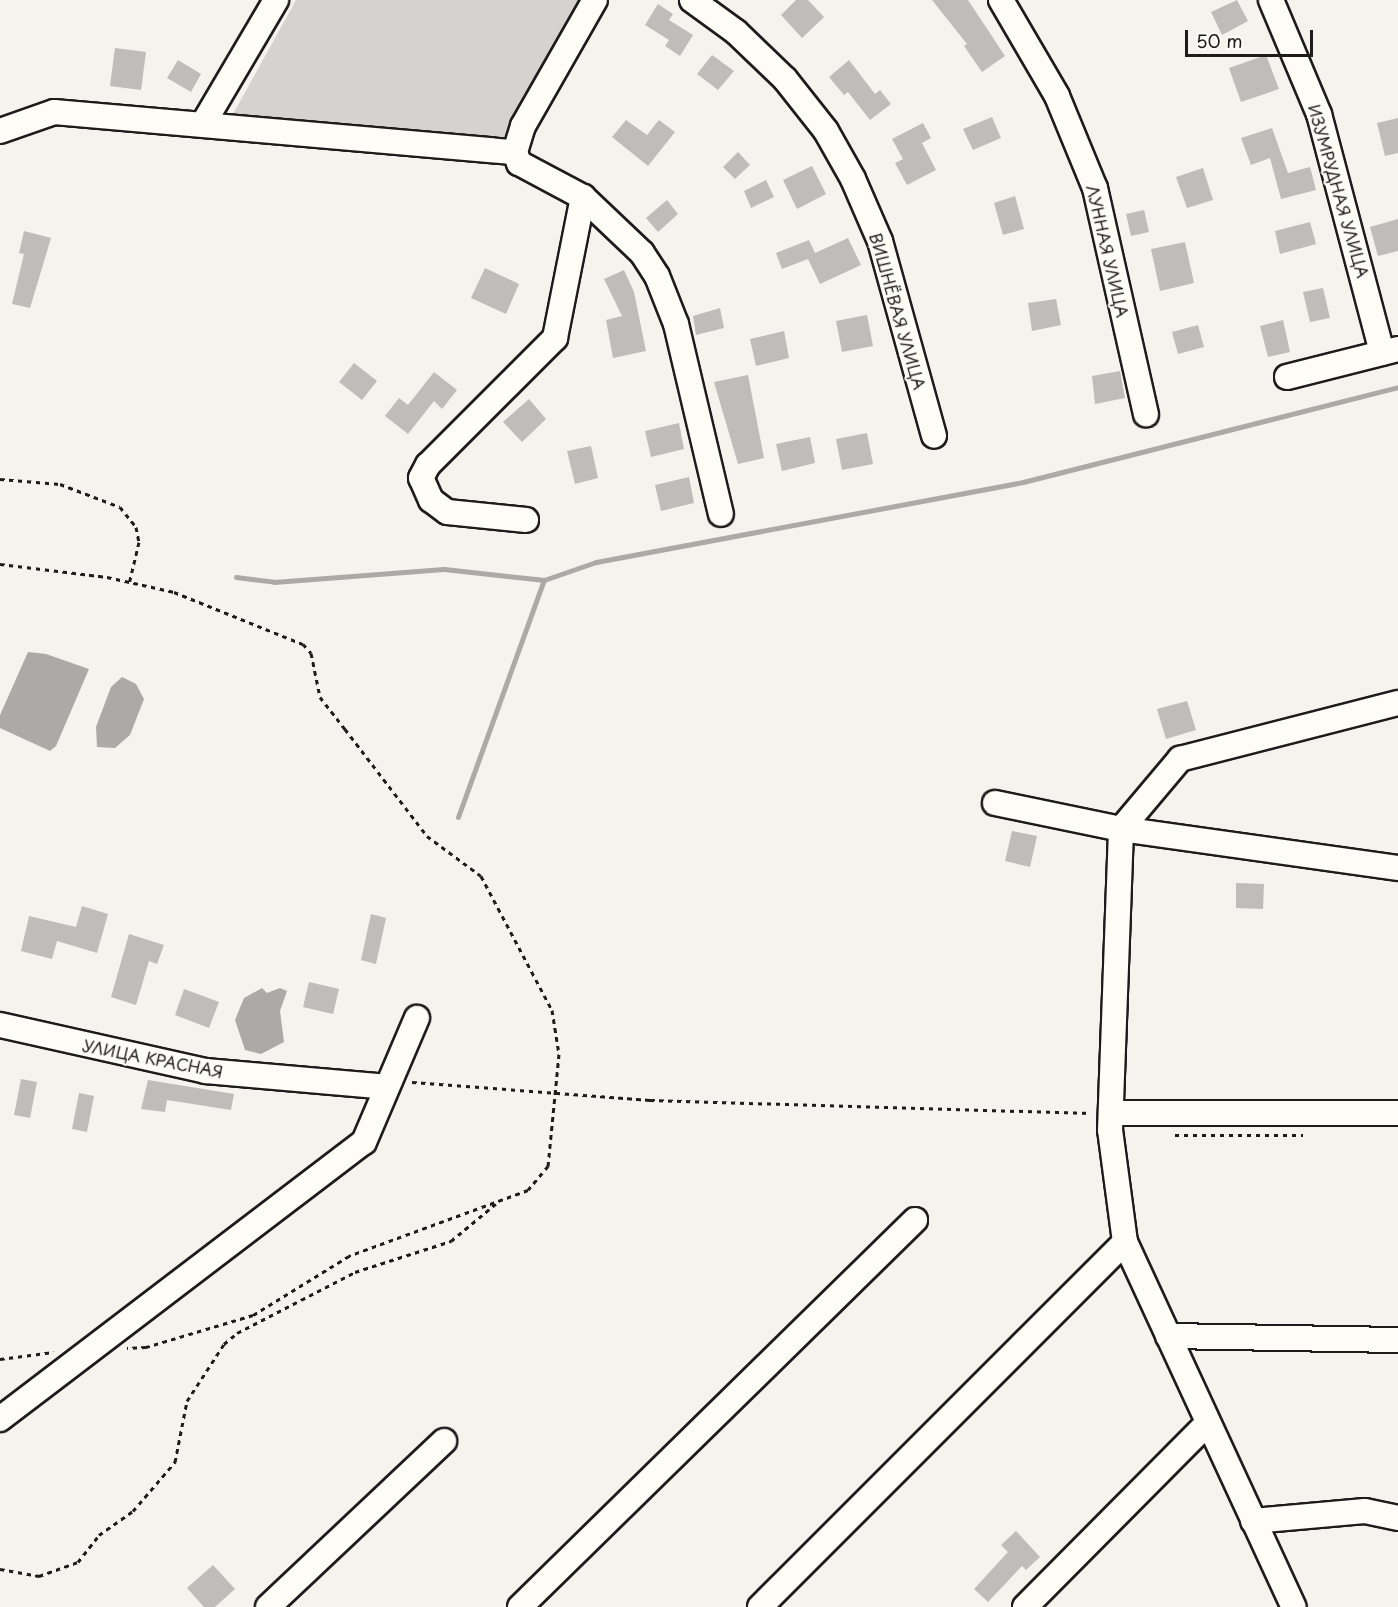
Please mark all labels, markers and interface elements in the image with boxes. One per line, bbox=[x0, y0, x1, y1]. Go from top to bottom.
scale bar bbox=[1188, 18, 1316, 56]
text: 50 m bbox=[1196, 27, 1243, 54]
street label: ИЗУМРУДНАЯ УЛИЦА bbox=[1305, 102, 1373, 280]
street label: ЛУННАЯ УЛИЦА bbox=[1083, 183, 1133, 319]
street label: ВИШНЁВАЯ УЛИЦА bbox=[866, 231, 930, 391]
street label: УЛИЦА КРАСНАЯ bbox=[81, 1035, 225, 1081]

